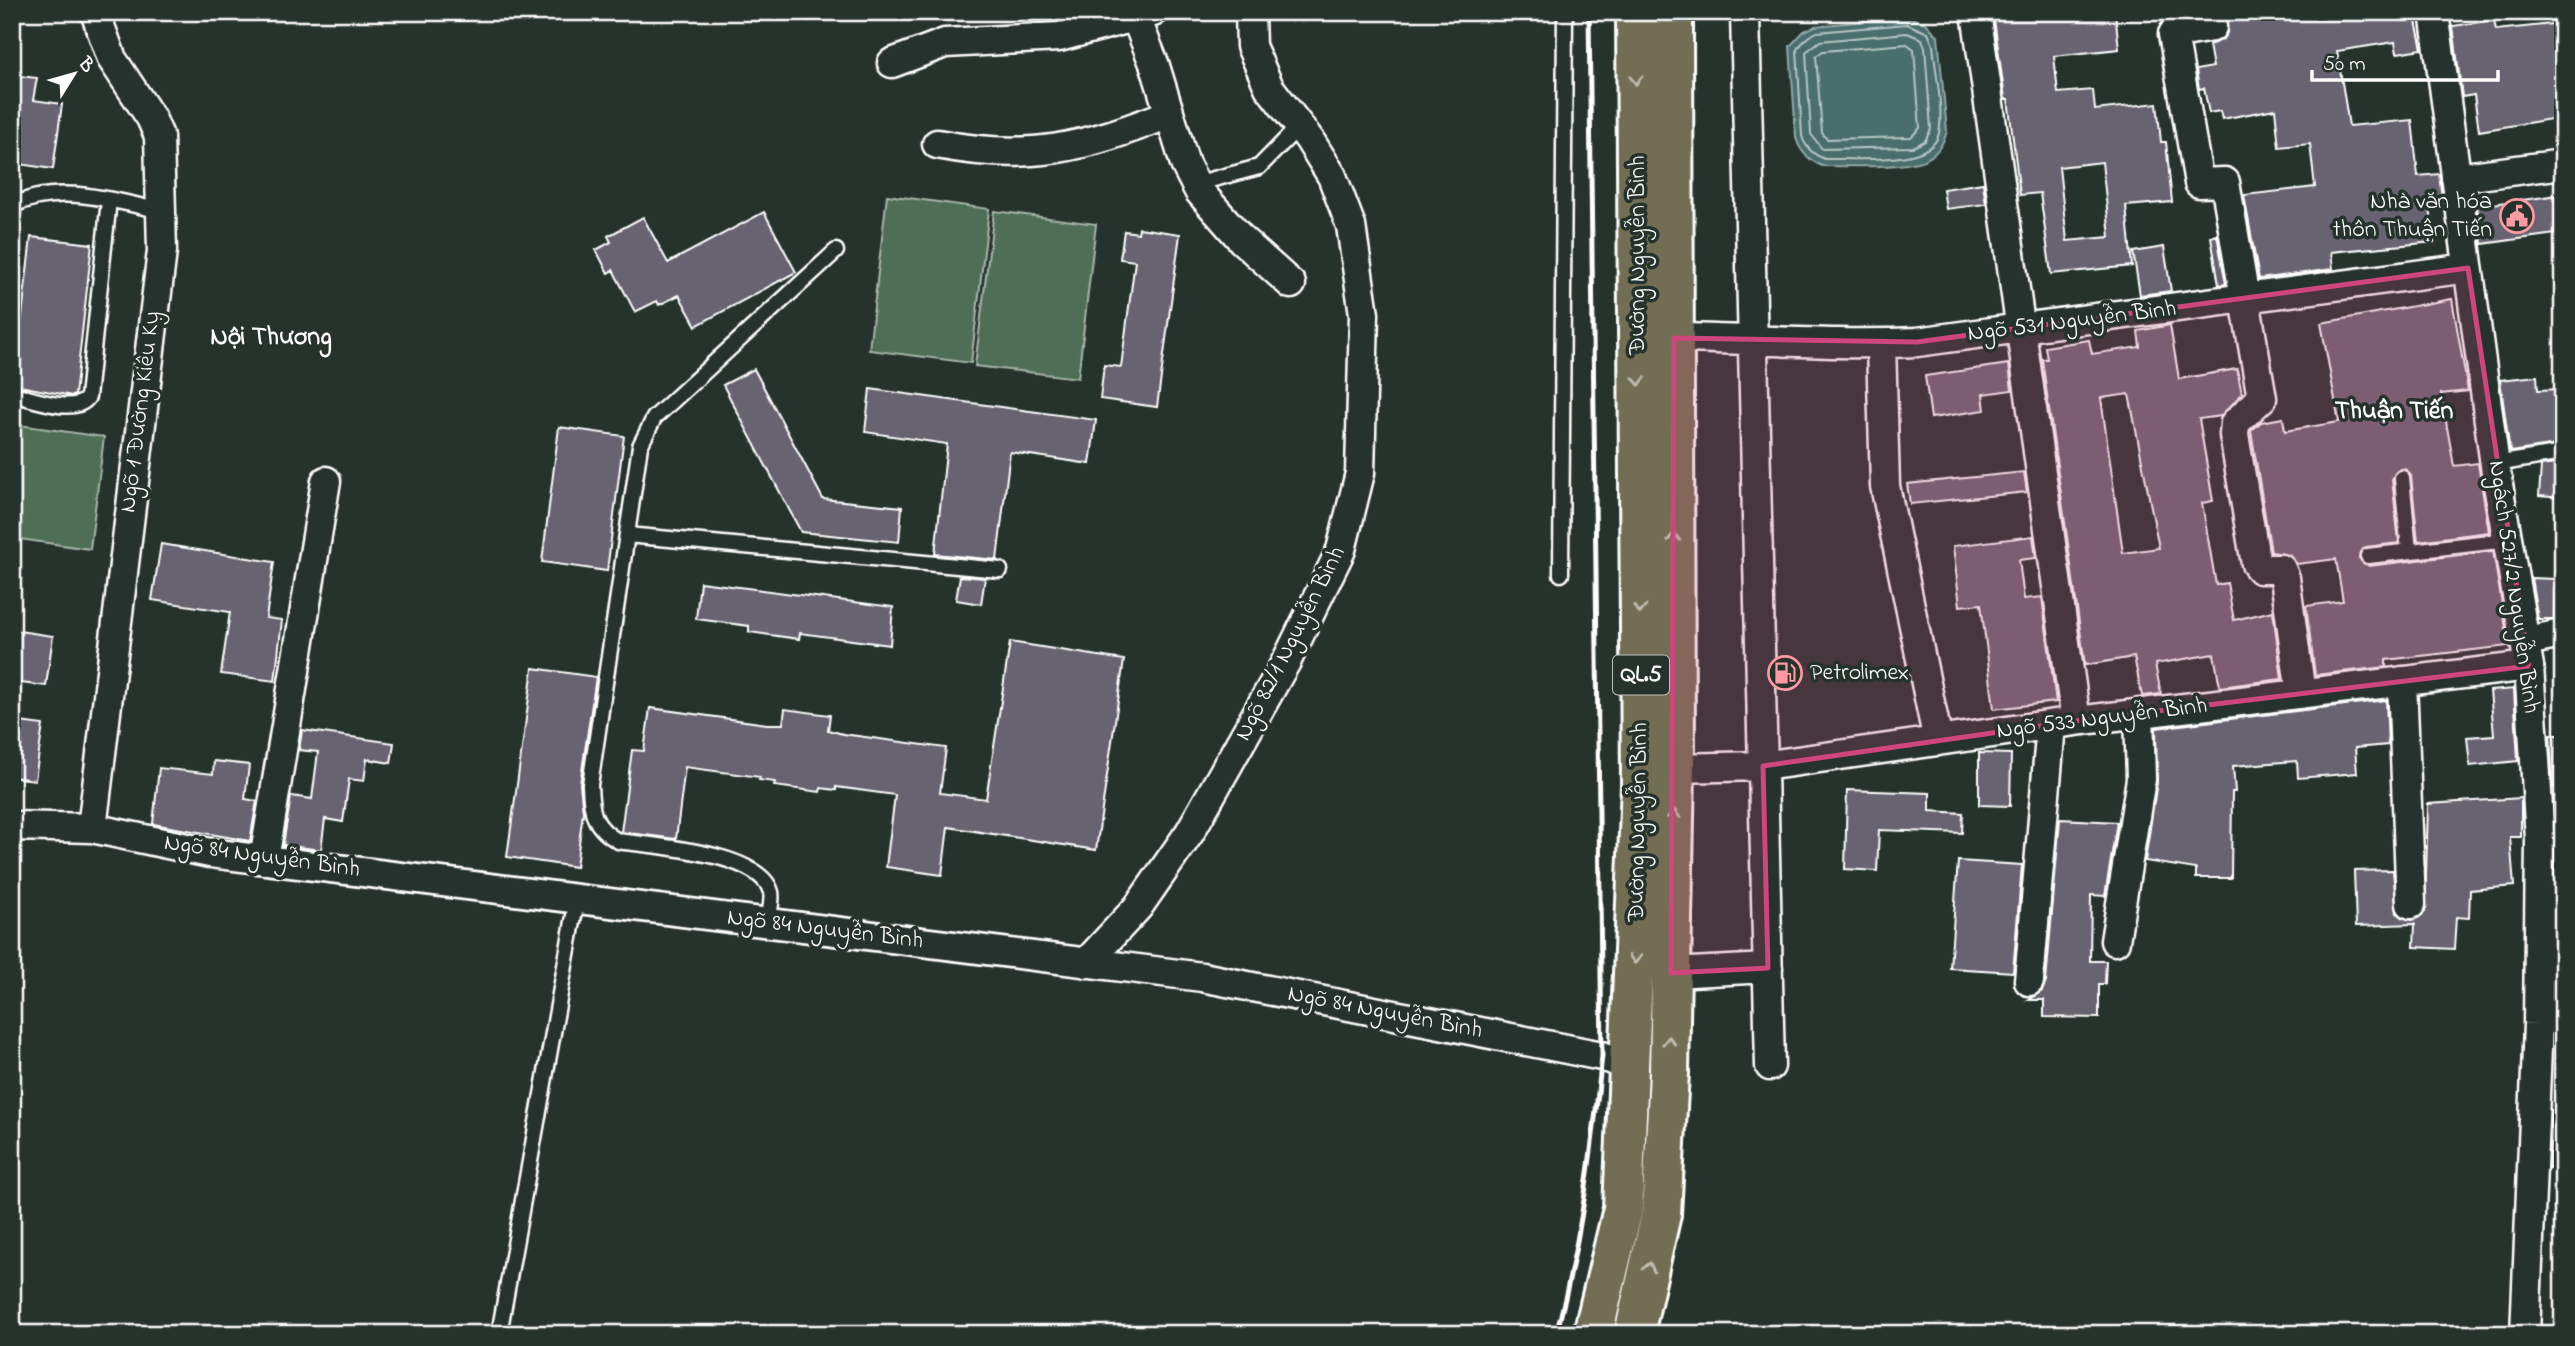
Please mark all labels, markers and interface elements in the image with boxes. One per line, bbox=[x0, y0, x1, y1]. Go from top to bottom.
north arrow bbox=[38, 38, 108, 108]
scale bar bbox=[2312, 38, 2498, 82]
text: 50 m bbox=[2323, 50, 2366, 80]
text: B bbox=[70, 51, 100, 79]
one-way arrow bbox=[1629, 75, 1644, 86]
street label: Đường Nguyễn Bình bbox=[1621, 155, 1657, 356]
place label: Nhà văn hóa thôn Thuận Tiến bbox=[2333, 185, 2492, 248]
public building icon: Nhà văn hóa thôn Thuận Tiến bbox=[2498, 197, 2536, 235]
street label: Ngõ 531 Nguyễn Bình bbox=[1966, 292, 2178, 353]
street label: Ngõ 1 Đường Kiêu Kỵ bbox=[111, 309, 172, 515]
district label: Nội Thương bbox=[210, 319, 332, 358]
one-way arrow bbox=[1631, 377, 1647, 387]
district label: Thuận Tiến bbox=[2335, 393, 2453, 431]
street label: Ngách 527/2 Nguyễn Bình bbox=[2477, 458, 2548, 716]
one-way arrow bbox=[1666, 532, 1682, 542]
street label: Ngõ 82/1 Nguyễn Bình bbox=[1227, 540, 1356, 748]
one-way arrow bbox=[1632, 604, 1648, 615]
fuel station icon: Petrolimex bbox=[1766, 654, 1804, 692]
road number: QL.5 bbox=[1613, 656, 1669, 694]
place label: Petrolimex bbox=[1810, 656, 1909, 691]
street label: Ngõ 533 Nguyễn Bình bbox=[1995, 689, 2209, 750]
street label: Đường Nguyễn Bình bbox=[1620, 722, 1659, 923]
one-way arrow bbox=[1666, 808, 1681, 819]
street label: Ngõ 84 Nguyễn Bình bbox=[162, 826, 362, 889]
street label: Ngõ 84 Nguyễn Bình bbox=[725, 901, 925, 960]
one-way arrow bbox=[1628, 954, 1643, 965]
street label: Ngõ 84 Nguyễn Bình bbox=[1285, 977, 1485, 1050]
one-way arrow bbox=[1662, 1035, 1677, 1046]
one-way arrow bbox=[1641, 1261, 1655, 1273]

